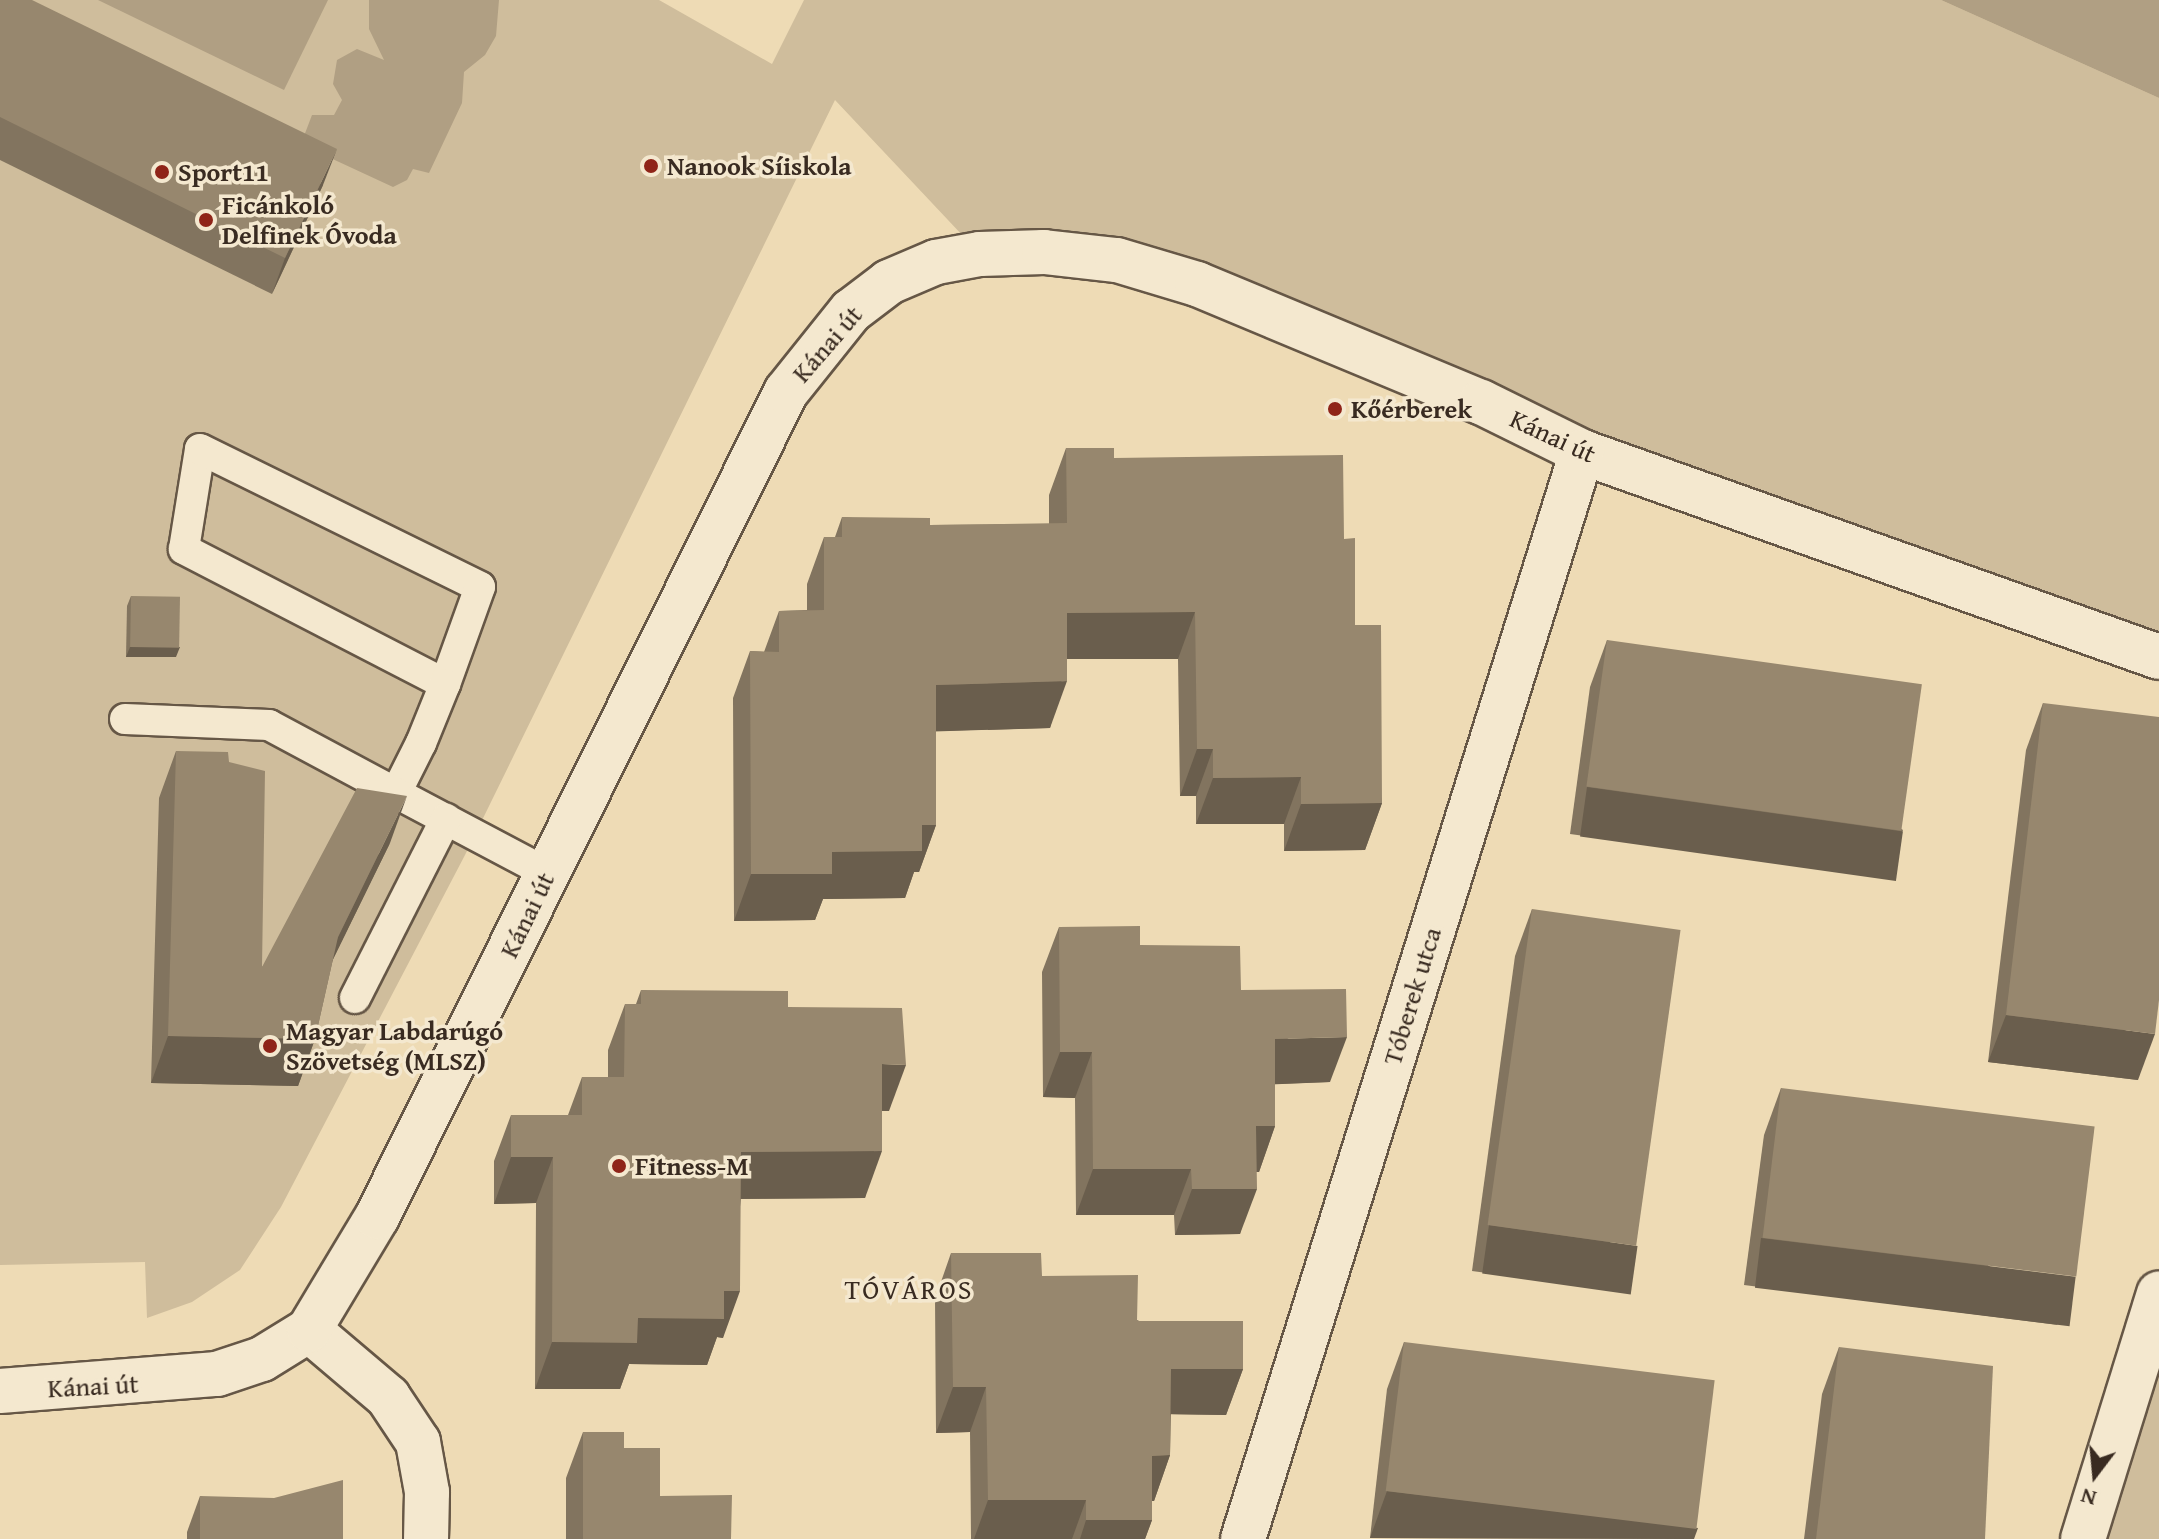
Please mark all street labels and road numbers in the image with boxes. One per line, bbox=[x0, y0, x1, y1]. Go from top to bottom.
street label: Kánai út bbox=[785, 299, 869, 389]
street label: Kánai út bbox=[1505, 403, 1601, 469]
street label: Kánai út bbox=[493, 867, 561, 963]
street label: Tóberek utca bbox=[1376, 924, 1448, 1068]
street label: Kánai út bbox=[47, 1368, 139, 1404]

